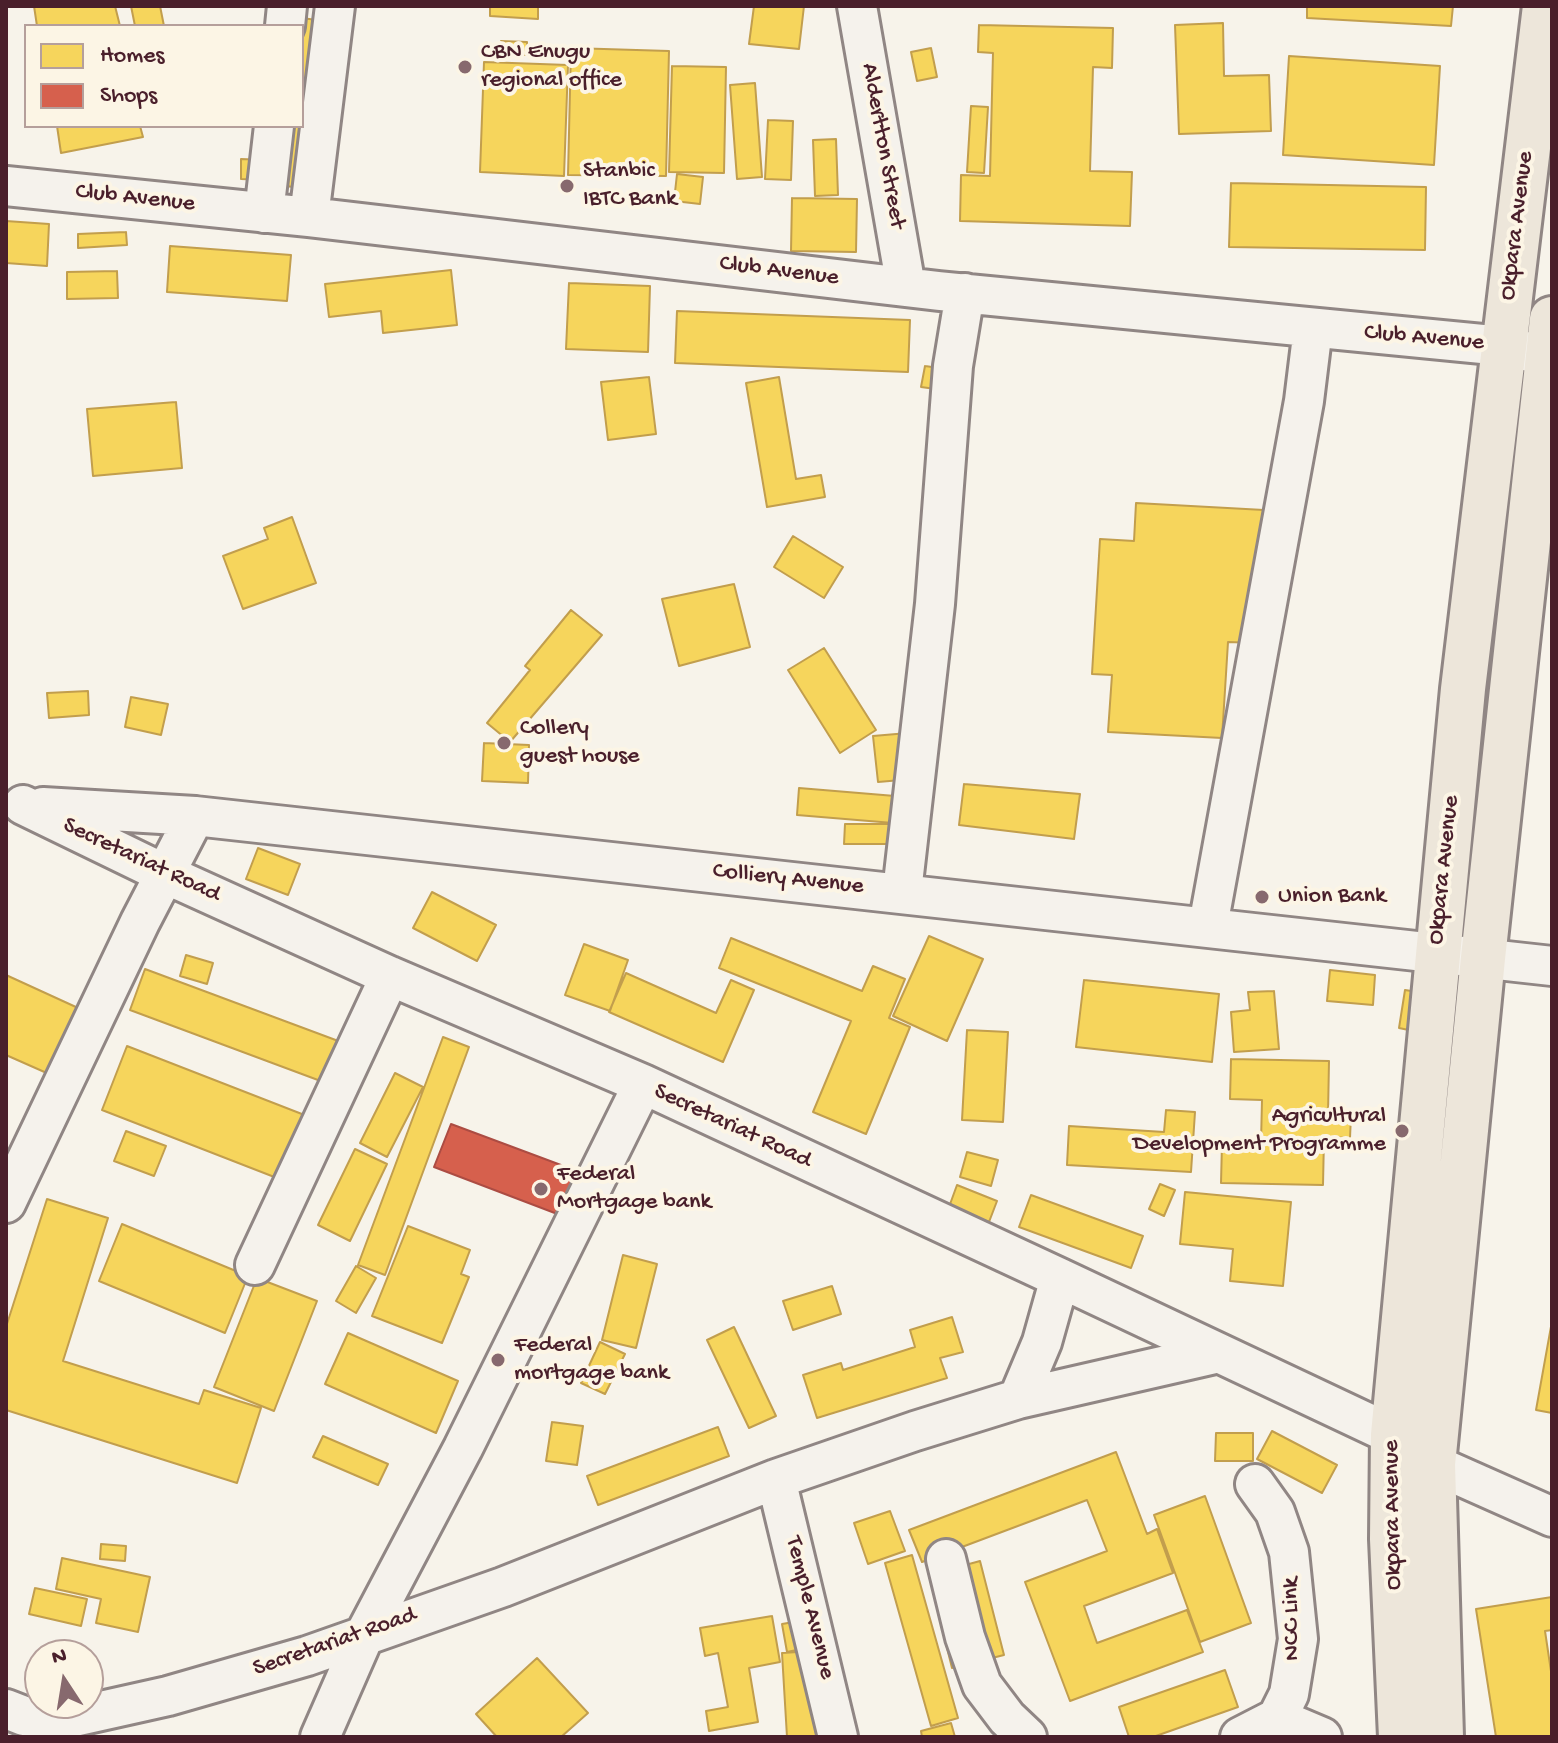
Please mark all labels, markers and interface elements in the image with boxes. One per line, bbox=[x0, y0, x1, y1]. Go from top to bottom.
legend bbox=[24, 24, 304, 128]
place label: CBN Enugu regional office bbox=[481, 39, 622, 95]
text: Homes bbox=[100, 42, 164, 71]
marker: CBN Enugu regional office bbox=[456, 58, 474, 76]
street label: Aldertton Street bbox=[853, 61, 911, 231]
text: Shops bbox=[100, 82, 157, 111]
street label: Okpara Avenue bbox=[1495, 150, 1541, 302]
place label: Stanbic IBTC Bank bbox=[583, 158, 677, 214]
marker: Stanbic IBTC Bank bbox=[558, 177, 576, 195]
street label: Club Avenue bbox=[74, 178, 196, 220]
street label: Club Avenue bbox=[718, 250, 840, 294]
street label: Club Avenue bbox=[1363, 319, 1485, 359]
place label: Collery guest house bbox=[520, 715, 639, 771]
marker: Collery guest house bbox=[495, 734, 513, 752]
street label: Okpara Avenue bbox=[1423, 794, 1467, 946]
street label: Secretariat Road bbox=[58, 812, 224, 910]
street label: Colliery Avenue bbox=[711, 858, 865, 902]
place label: Union Bank bbox=[1278, 883, 1386, 911]
marker: Union Bank bbox=[1253, 888, 1271, 906]
street label: Secretariat Road bbox=[649, 1078, 815, 1176]
place label: Agricultural Development Programme bbox=[1133, 1103, 1386, 1159]
marker: Agricultural Development Programme bbox=[1393, 1122, 1411, 1140]
place label: Federal Mortgage bank bbox=[557, 1161, 711, 1217]
marker: Federal Mortgage bank bbox=[532, 1180, 550, 1198]
place label: Federal mortgage bank bbox=[514, 1332, 669, 1388]
marker: Federal mortgage bank bbox=[489, 1351, 507, 1369]
street label: Okpara Avenue bbox=[1378, 1440, 1410, 1590]
street label: Temple Avenue bbox=[777, 1534, 841, 1682]
street label: NCC Link bbox=[1278, 1577, 1308, 1661]
street label: Secretariat Road bbox=[250, 1602, 420, 1684]
north arrow bbox=[24, 1639, 104, 1719]
text: N bbox=[50, 1643, 69, 1672]

